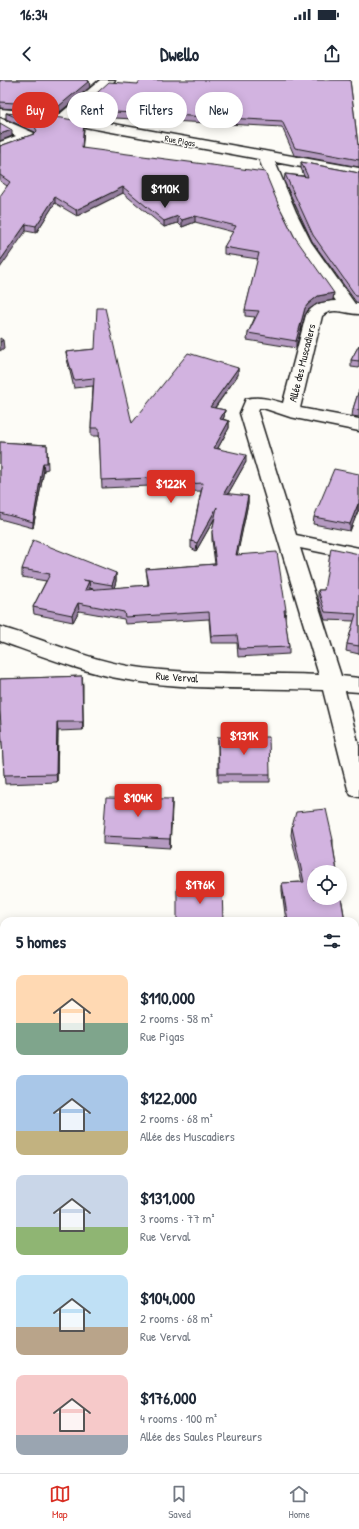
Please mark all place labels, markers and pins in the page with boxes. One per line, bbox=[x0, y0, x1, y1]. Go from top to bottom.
pin: $110K bbox=[137, 175, 193, 209]
pin: $122K bbox=[143, 470, 199, 504]
pin: $131K bbox=[216, 722, 272, 756]
pin: $104K bbox=[110, 784, 166, 818]
pin: $176K bbox=[172, 871, 228, 905]

